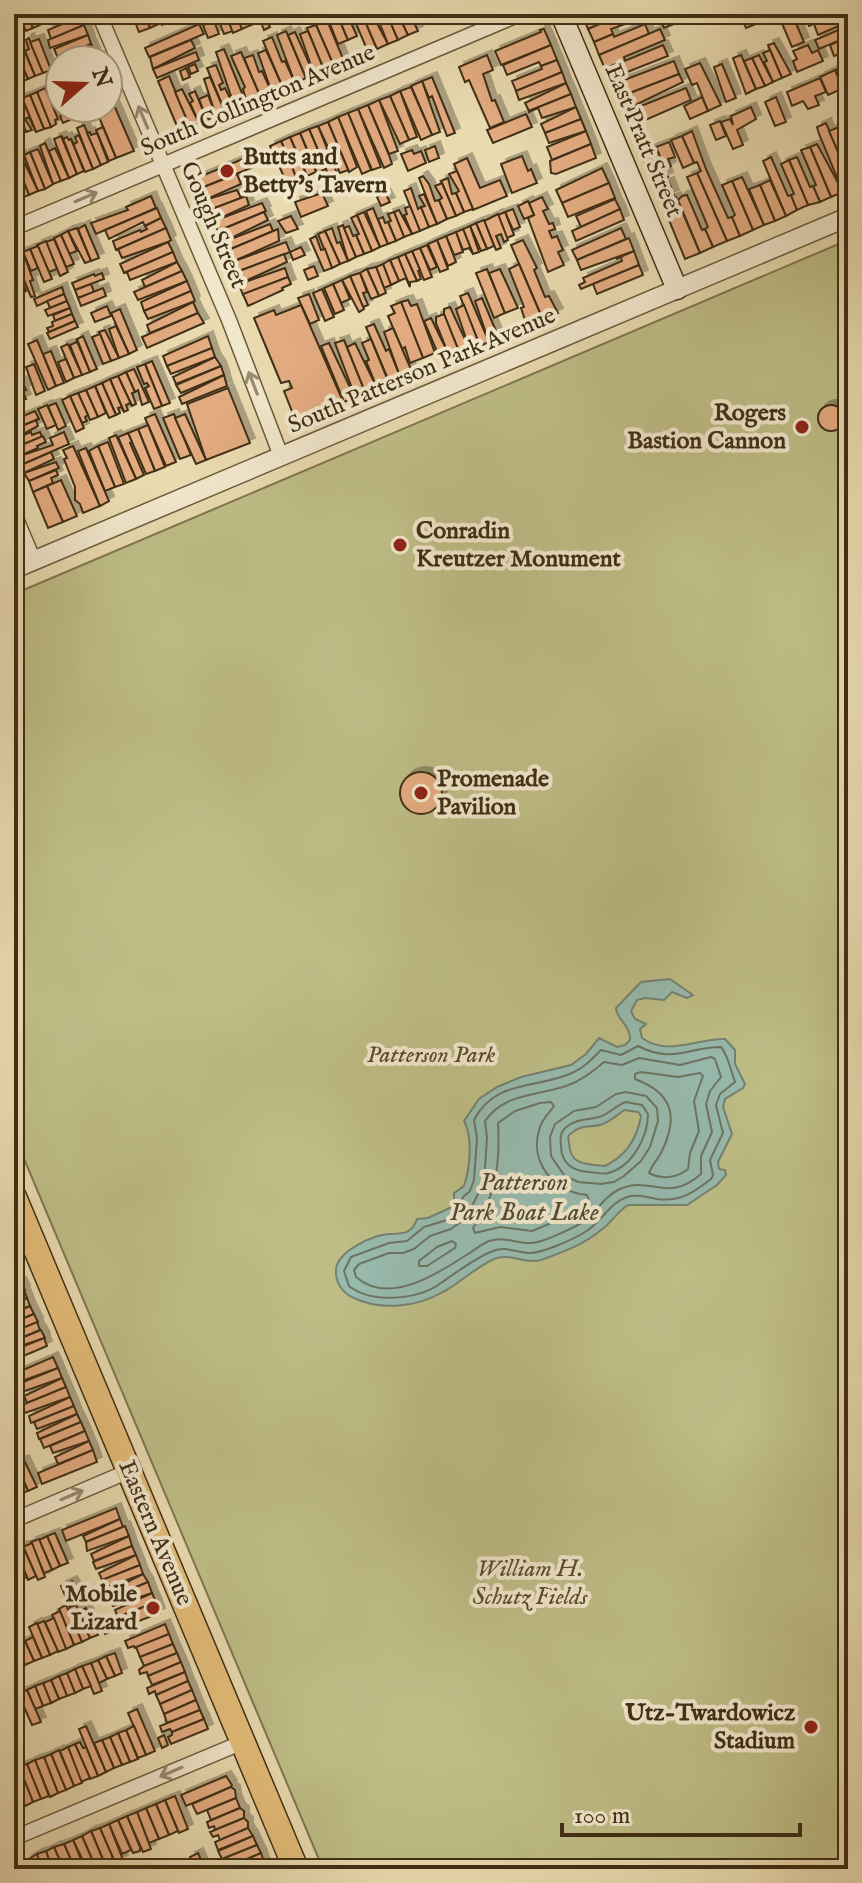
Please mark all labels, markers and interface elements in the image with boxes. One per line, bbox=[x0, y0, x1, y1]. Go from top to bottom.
street label: South Collington Avenue bbox=[136, 38, 380, 164]
north arrow bbox=[44, 44, 124, 124]
street label: East Pratt Street bbox=[597, 60, 689, 222]
text: N bbox=[84, 63, 117, 92]
one-way arrow bbox=[135, 105, 150, 130]
place label: Butts and Betty's Tavern bbox=[243, 142, 387, 201]
street label: Gough Street bbox=[172, 157, 254, 293]
marker: Butts and Betty's Tavern bbox=[218, 162, 236, 180]
one-way arrow bbox=[73, 189, 98, 204]
street label: South Patterson Park Avenue bbox=[283, 301, 561, 441]
one-way arrow bbox=[245, 371, 259, 396]
place label: Rogers Bastion Cannon bbox=[627, 398, 787, 457]
marker: Rogers Bastion Cannon bbox=[793, 418, 811, 436]
place label: Conradin Kreutzer Monument bbox=[416, 516, 621, 575]
marker: Conradin Kreutzer Monument bbox=[391, 536, 409, 554]
place label: Promenade Pavilion bbox=[437, 764, 549, 823]
marker: Promenade Pavilion bbox=[412, 784, 430, 802]
park label: Patterson Park bbox=[367, 1040, 496, 1071]
water label: Patterson Park Boat Lake bbox=[449, 1166, 599, 1229]
street label: Eastern Avenue bbox=[110, 1456, 200, 1610]
one-way arrow bbox=[59, 1487, 83, 1502]
park label: William H. Schutz Fields bbox=[473, 1554, 589, 1613]
place label: Mobile Lizard bbox=[65, 1579, 138, 1638]
marker: Mobile Lizard bbox=[144, 1599, 162, 1617]
place label: Utz-Twardowicz Stadium bbox=[624, 1698, 795, 1757]
marker: Utz-Twardowicz Stadium bbox=[802, 1718, 820, 1736]
one-way arrow bbox=[159, 1766, 184, 1781]
scale bar bbox=[562, 1787, 800, 1837]
text: 100 m bbox=[574, 1801, 630, 1832]

